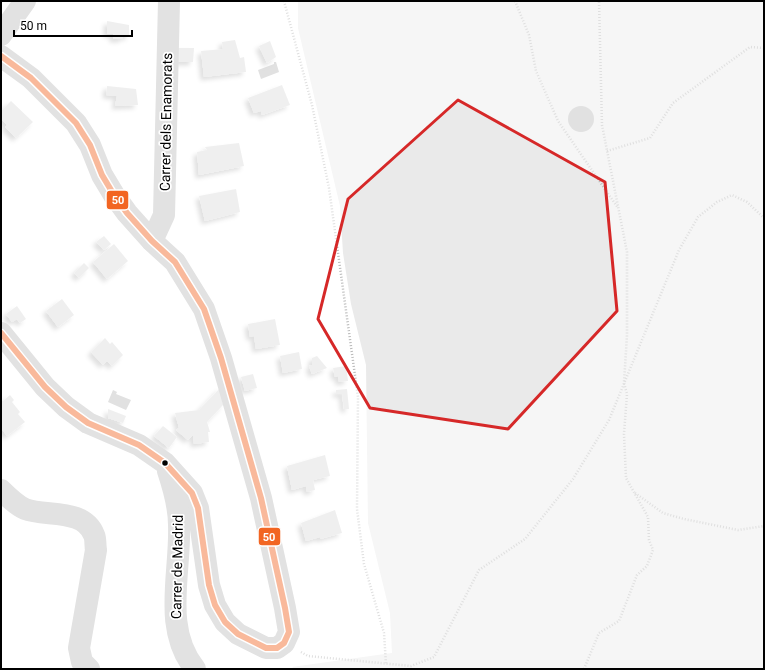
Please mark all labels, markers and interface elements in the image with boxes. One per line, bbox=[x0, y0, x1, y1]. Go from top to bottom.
scale bar bbox=[14, 12, 132, 38]
text: 50 m bbox=[20, 19, 47, 33]
street label: Carrer dels Enamorats bbox=[157, 53, 175, 191]
line badge: 50 bbox=[106, 190, 129, 210]
text: 50 bbox=[112, 194, 124, 207]
unlabelled marker bbox=[160, 458, 170, 468]
street label: Carrer de Madrid bbox=[168, 515, 186, 619]
line badge: 50 bbox=[258, 527, 281, 546]
text: 50 bbox=[263, 531, 275, 544]

